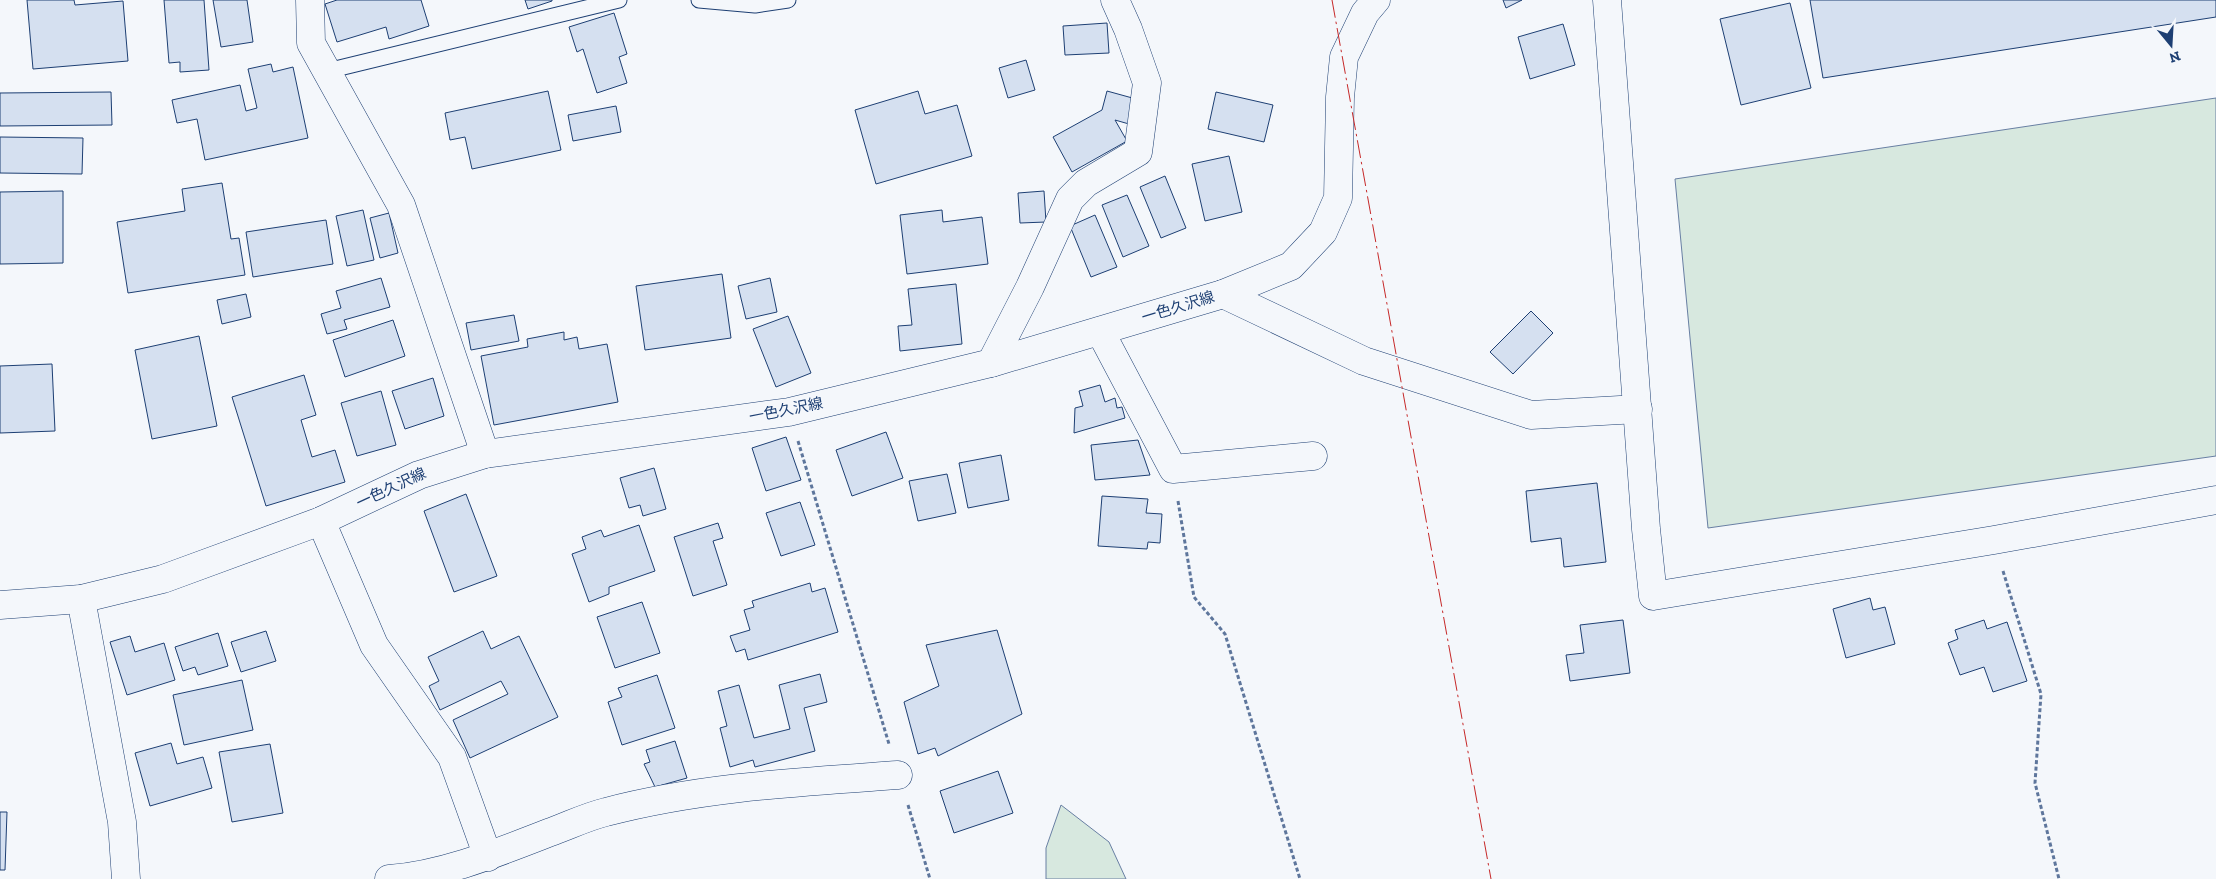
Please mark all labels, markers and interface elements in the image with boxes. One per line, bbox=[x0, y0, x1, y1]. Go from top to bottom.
north arrow bbox=[2146, 20, 2196, 70]
text: N bbox=[2167, 47, 2183, 67]
street label: 一色久沢線 bbox=[1139, 287, 1217, 327]
street label: 一色久沢線 bbox=[747, 394, 825, 426]
street label: 一色久沢線 bbox=[353, 464, 429, 512]

